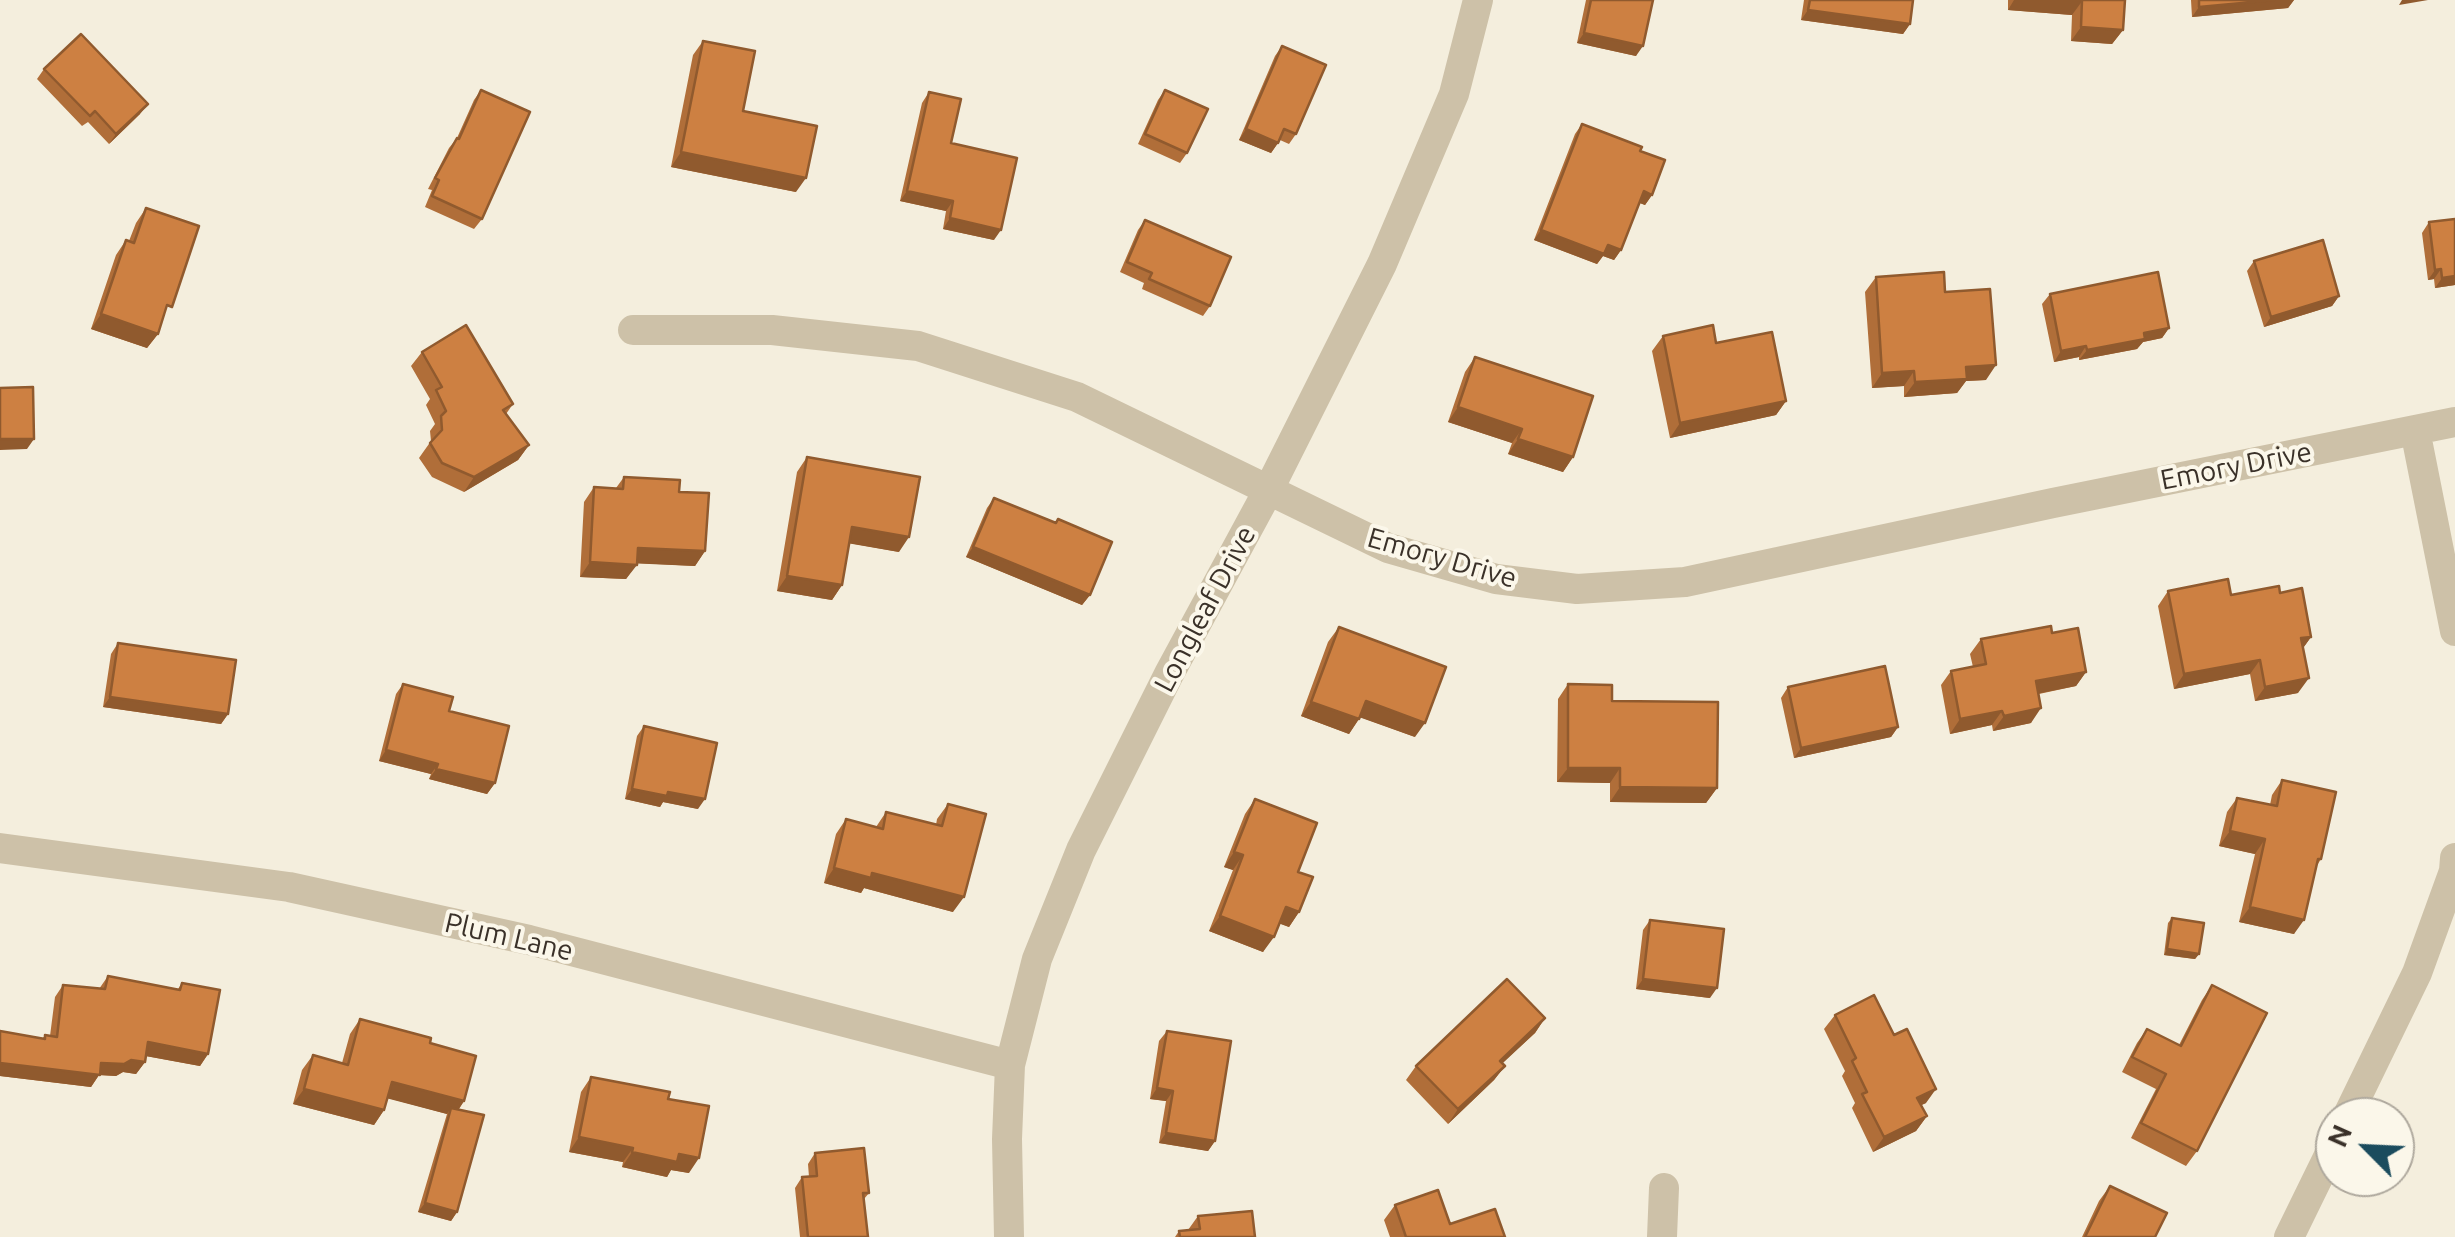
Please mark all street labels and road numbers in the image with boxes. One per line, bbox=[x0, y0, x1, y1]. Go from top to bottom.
street label: Emory Drive bbox=[2157, 435, 2315, 497]
street label: Longleaf Drive bbox=[1147, 520, 1263, 698]
street label: Emory Drive bbox=[1364, 521, 1520, 595]
street label: Plum Lane bbox=[442, 906, 576, 968]

